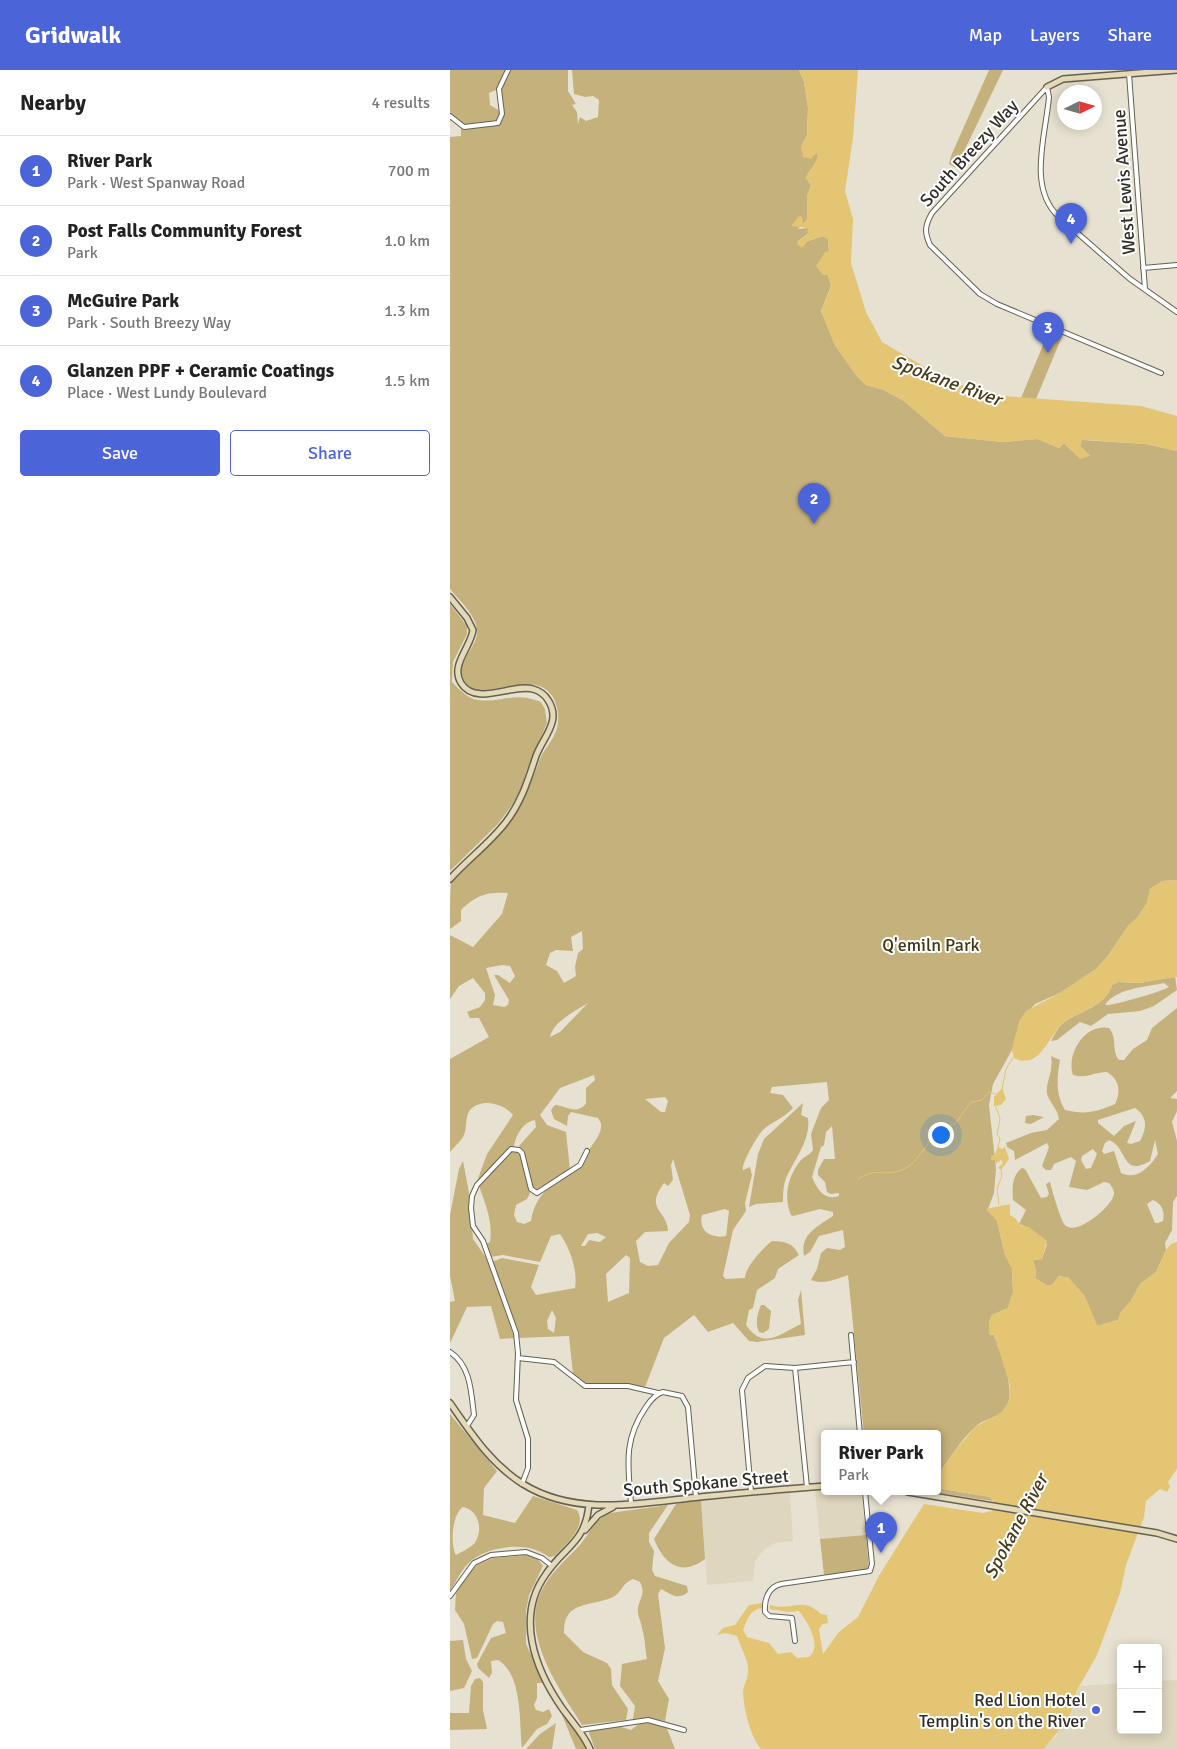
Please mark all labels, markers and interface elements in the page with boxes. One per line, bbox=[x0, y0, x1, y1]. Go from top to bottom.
text: Gridwalk bbox=[25, 20, 121, 50]
text: Map bbox=[969, 24, 1002, 46]
text: Layers bbox=[1030, 24, 1080, 46]
text: Share bbox=[1108, 24, 1152, 46]
north arrow bbox=[1057, 85, 1102, 130]
text: Nearby bbox=[20, 90, 86, 116]
text: 4 results bbox=[371, 93, 430, 113]
street label: South Breezy Way bbox=[915, 94, 1023, 211]
street label: West Lewis Avenue bbox=[1108, 109, 1140, 255]
text: River Park bbox=[67, 149, 152, 173]
text: 1 bbox=[32, 161, 40, 181]
text: 700 m bbox=[388, 161, 430, 181]
text: Park · West Spanway Road bbox=[67, 173, 245, 193]
pin: 4 bbox=[1055, 203, 1087, 244]
text: Post Falls Community Forest bbox=[67, 219, 302, 243]
text: 2 bbox=[32, 231, 40, 251]
text: 1.0 km bbox=[384, 231, 430, 251]
text: Park bbox=[67, 243, 98, 263]
text: McGuire Park bbox=[67, 289, 179, 313]
text: 3 bbox=[32, 301, 40, 321]
text: 1.3 km bbox=[384, 301, 430, 321]
pin: 3 bbox=[1032, 312, 1064, 353]
text: Park · South Breezy Way bbox=[67, 313, 231, 333]
water label: Spokane River bbox=[889, 350, 1008, 413]
text: Glanzen PPF + Ceramic Coatings bbox=[67, 359, 334, 383]
text: 4 bbox=[32, 371, 40, 391]
text: 1.5 km bbox=[384, 371, 430, 391]
text: Place · West Lundy Boulevard bbox=[67, 383, 267, 403]
button: Save bbox=[20, 430, 220, 476]
button: Share bbox=[230, 430, 430, 476]
pin: 2 bbox=[798, 483, 830, 524]
park label: Q'emiln Park bbox=[882, 934, 980, 956]
your location bbox=[928, 1122, 954, 1148]
popup bbox=[821, 1430, 941, 1495]
text: River Park bbox=[838, 1441, 924, 1465]
street label: South Spokane Street bbox=[622, 1465, 790, 1501]
text: Park bbox=[838, 1465, 869, 1485]
water label: Spokane River bbox=[978, 1467, 1055, 1583]
pin: 1 bbox=[865, 1512, 897, 1553]
map controls bbox=[1117, 1644, 1162, 1734]
button: + bbox=[1117, 1644, 1162, 1689]
place label: Red Lion Hotel Templin's on the River bbox=[919, 1689, 1086, 1732]
button: − bbox=[1117, 1689, 1162, 1734]
marker: Red Lion Hotel Templin's on the River bbox=[1090, 1704, 1102, 1716]

